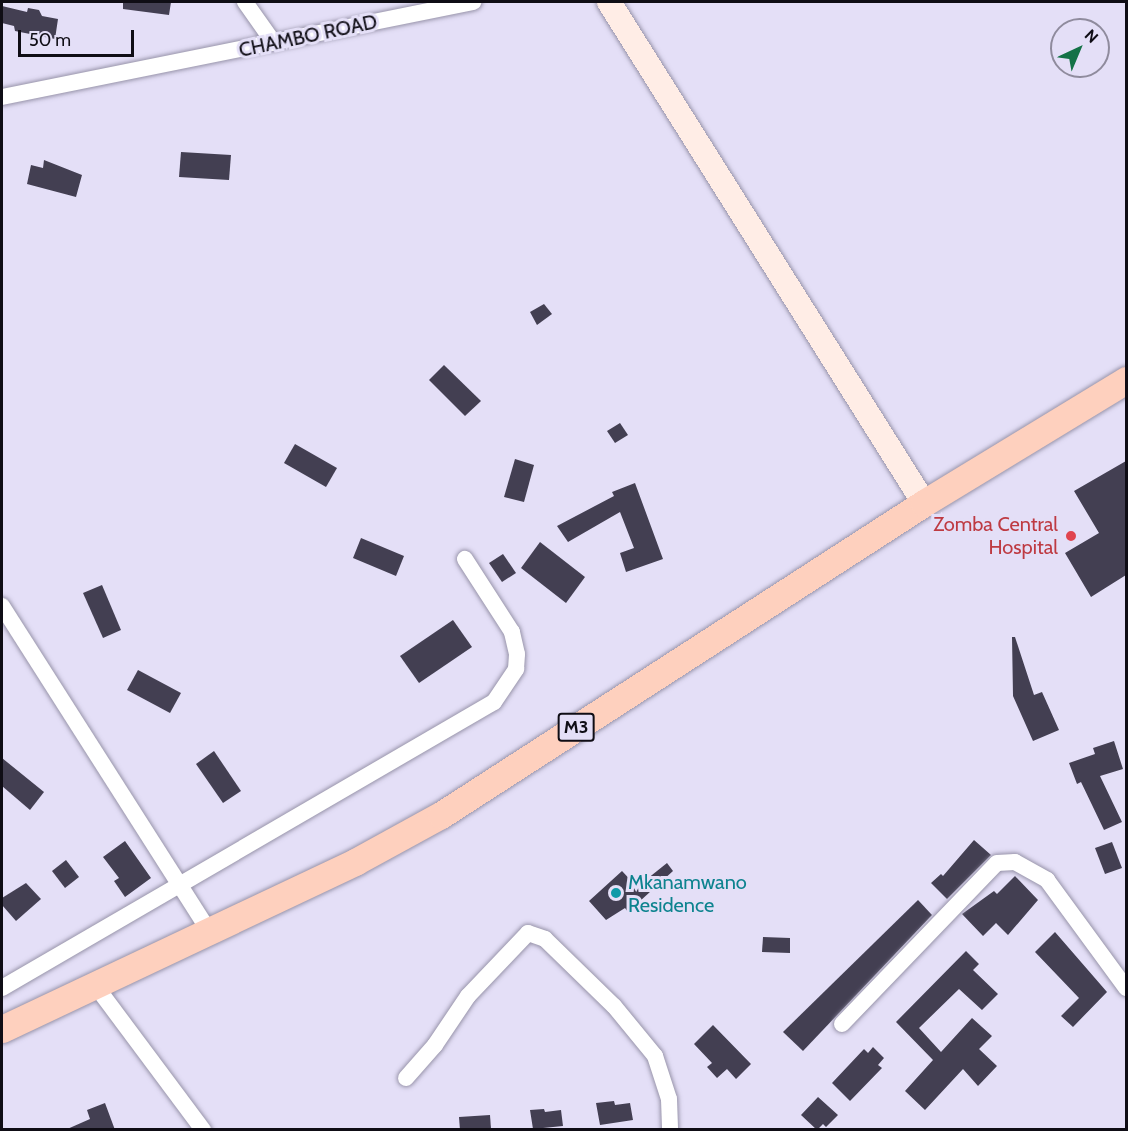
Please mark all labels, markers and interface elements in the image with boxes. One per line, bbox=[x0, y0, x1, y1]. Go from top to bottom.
street label: CHAMBO ROAD bbox=[237, 10, 379, 62]
scale bar bbox=[21, 18, 136, 56]
north arrow bbox=[1050, 18, 1110, 78]
text: N bbox=[1081, 25, 1102, 47]
text: 50 m bbox=[29, 29, 71, 51]
place label: Zomba Central Hospital bbox=[933, 512, 1058, 559]
marker: Zomba Central Hospital bbox=[1062, 527, 1080, 545]
road number: M3 bbox=[556, 712, 596, 742]
place label: Mkanamwano Residence bbox=[628, 870, 747, 917]
marker: Mkanamwano Residence bbox=[609, 886, 623, 900]

